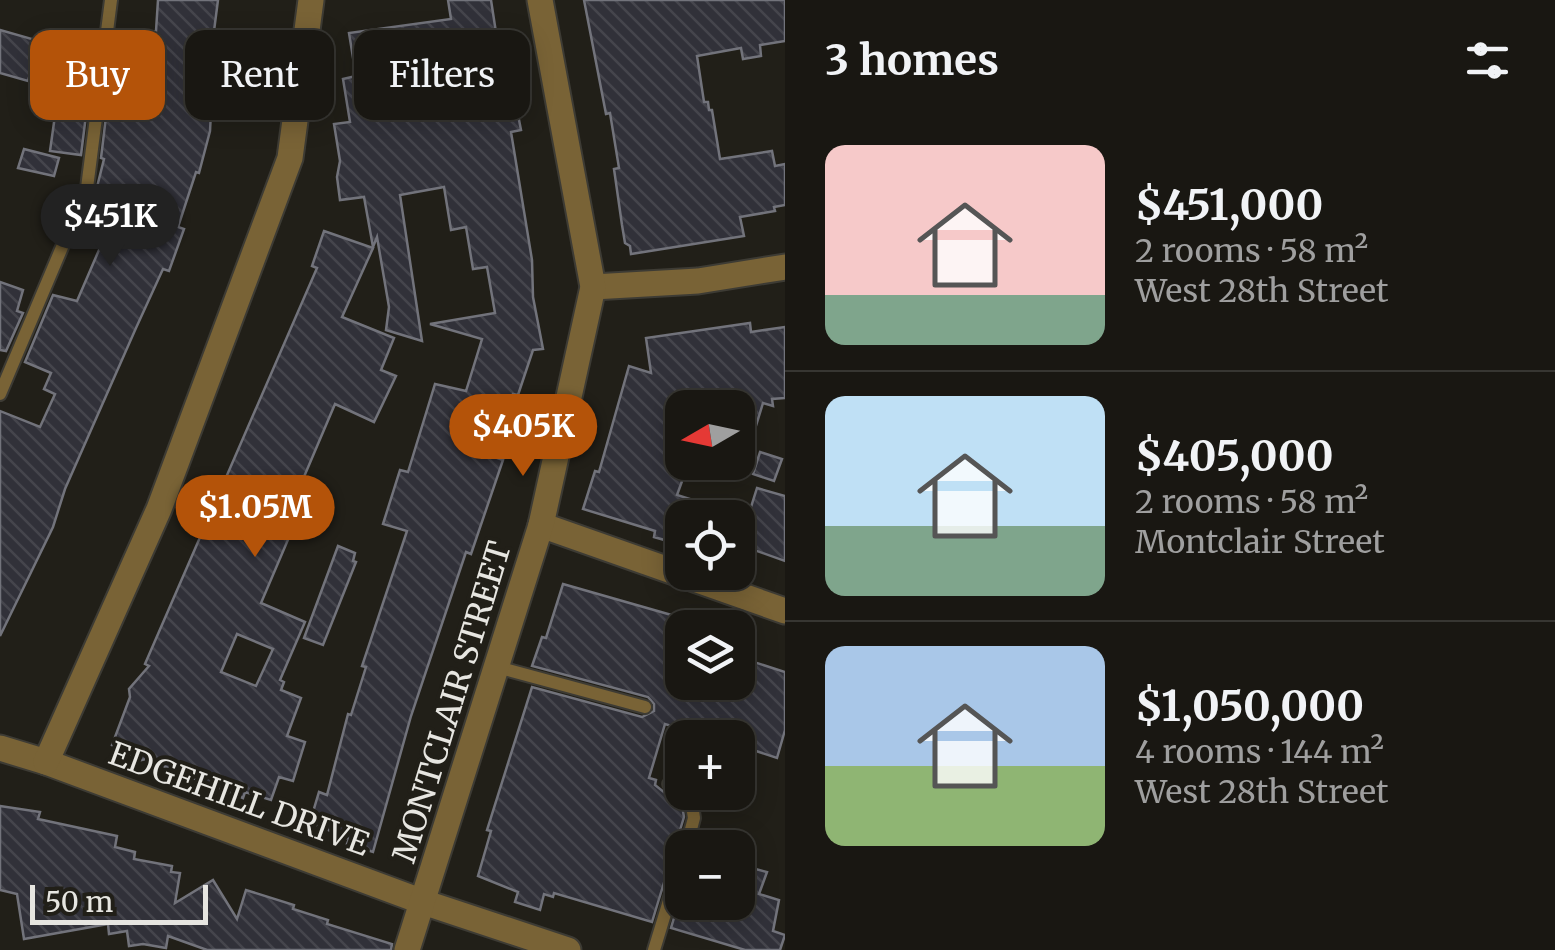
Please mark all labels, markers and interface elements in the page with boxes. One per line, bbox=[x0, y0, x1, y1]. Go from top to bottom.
chip: Buy bbox=[30, 30, 165, 120]
chip: Rent bbox=[185, 30, 334, 120]
chip: Filters bbox=[354, 30, 530, 120]
icon: filters bbox=[1460, 33, 1515, 88]
text: 3 homes bbox=[825, 34, 999, 86]
text: $451,000 bbox=[1135, 179, 1323, 231]
pin: $451K bbox=[40, 184, 180, 269]
icon: home bbox=[905, 185, 1025, 305]
text: $451K bbox=[63, 196, 157, 236]
text: 2 rooms · 58 m² bbox=[1135, 231, 1368, 271]
text: West 28th Street bbox=[1135, 271, 1388, 311]
north arrow bbox=[665, 390, 755, 480]
map controls bbox=[665, 390, 755, 920]
pin: $405K bbox=[453, 394, 593, 479]
text: $405K bbox=[471, 406, 575, 446]
text: $405,000 bbox=[1135, 430, 1334, 482]
icon: home bbox=[905, 436, 1025, 556]
pin: $1.05M bbox=[174, 475, 336, 560]
text: 2 rooms · 58 m² bbox=[1135, 482, 1368, 522]
text: $1.05M bbox=[198, 487, 312, 527]
button: locate bbox=[665, 500, 755, 590]
text: Montclair Street bbox=[1135, 522, 1385, 562]
street label: MONTCLAIR STREET bbox=[384, 537, 520, 867]
button: layers bbox=[665, 610, 755, 700]
text: $1,050,000 bbox=[1135, 680, 1364, 732]
icon: home bbox=[905, 686, 1025, 806]
button: + bbox=[665, 720, 755, 810]
text: 4 rooms · 144 m² bbox=[1135, 732, 1384, 772]
street label: EDGEHILL DRIVE bbox=[103, 733, 375, 865]
text: West 28th Street bbox=[1135, 772, 1388, 812]
button: − bbox=[665, 830, 755, 920]
scale bar bbox=[30, 880, 208, 924]
text: 50 m bbox=[45, 884, 113, 920]

